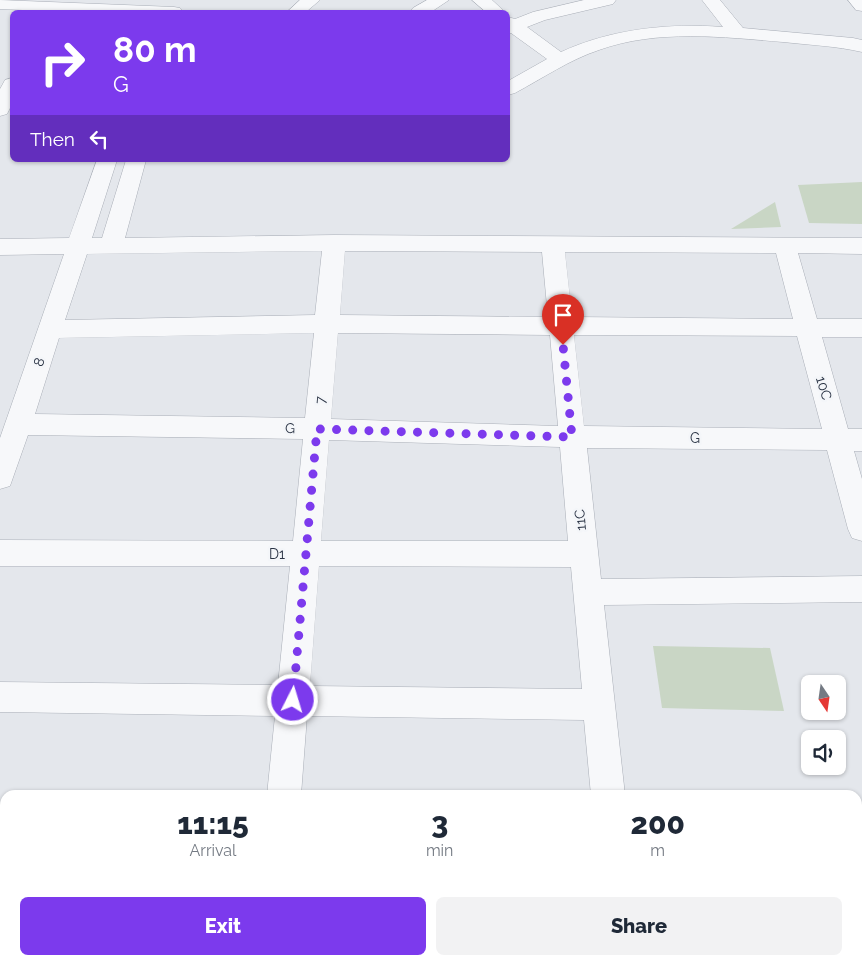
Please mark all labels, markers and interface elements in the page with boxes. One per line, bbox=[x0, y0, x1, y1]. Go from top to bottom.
text: 80 m bbox=[113, 29, 197, 70]
icon: right bbox=[30, 30, 95, 95]
text: G bbox=[113, 71, 129, 97]
icon: left bbox=[85, 125, 113, 153]
text: Then bbox=[30, 128, 75, 150]
pin bbox=[542, 294, 584, 345]
icon: arrive bbox=[549, 301, 577, 329]
street label: 8 bbox=[30, 355, 48, 369]
street label: 10C bbox=[813, 374, 835, 402]
street label: 7 bbox=[312, 395, 328, 404]
street label: G bbox=[285, 420, 295, 436]
street label: G bbox=[690, 430, 700, 446]
street label: 11C bbox=[571, 508, 589, 531]
street label: D1 bbox=[269, 546, 285, 562]
position arrow bbox=[266, 673, 318, 725]
north arrow bbox=[801, 675, 846, 720]
map controls bbox=[801, 675, 846, 775]
button: sound bbox=[801, 730, 846, 775]
text: 11:15 bbox=[177, 806, 249, 841]
text: 3 bbox=[431, 806, 448, 841]
text: 200 bbox=[631, 806, 685, 841]
text: Arrival bbox=[189, 841, 236, 860]
text: min bbox=[426, 841, 453, 860]
text: m bbox=[650, 841, 665, 860]
button: Exit bbox=[20, 897, 426, 955]
button: Share bbox=[436, 897, 842, 955]

